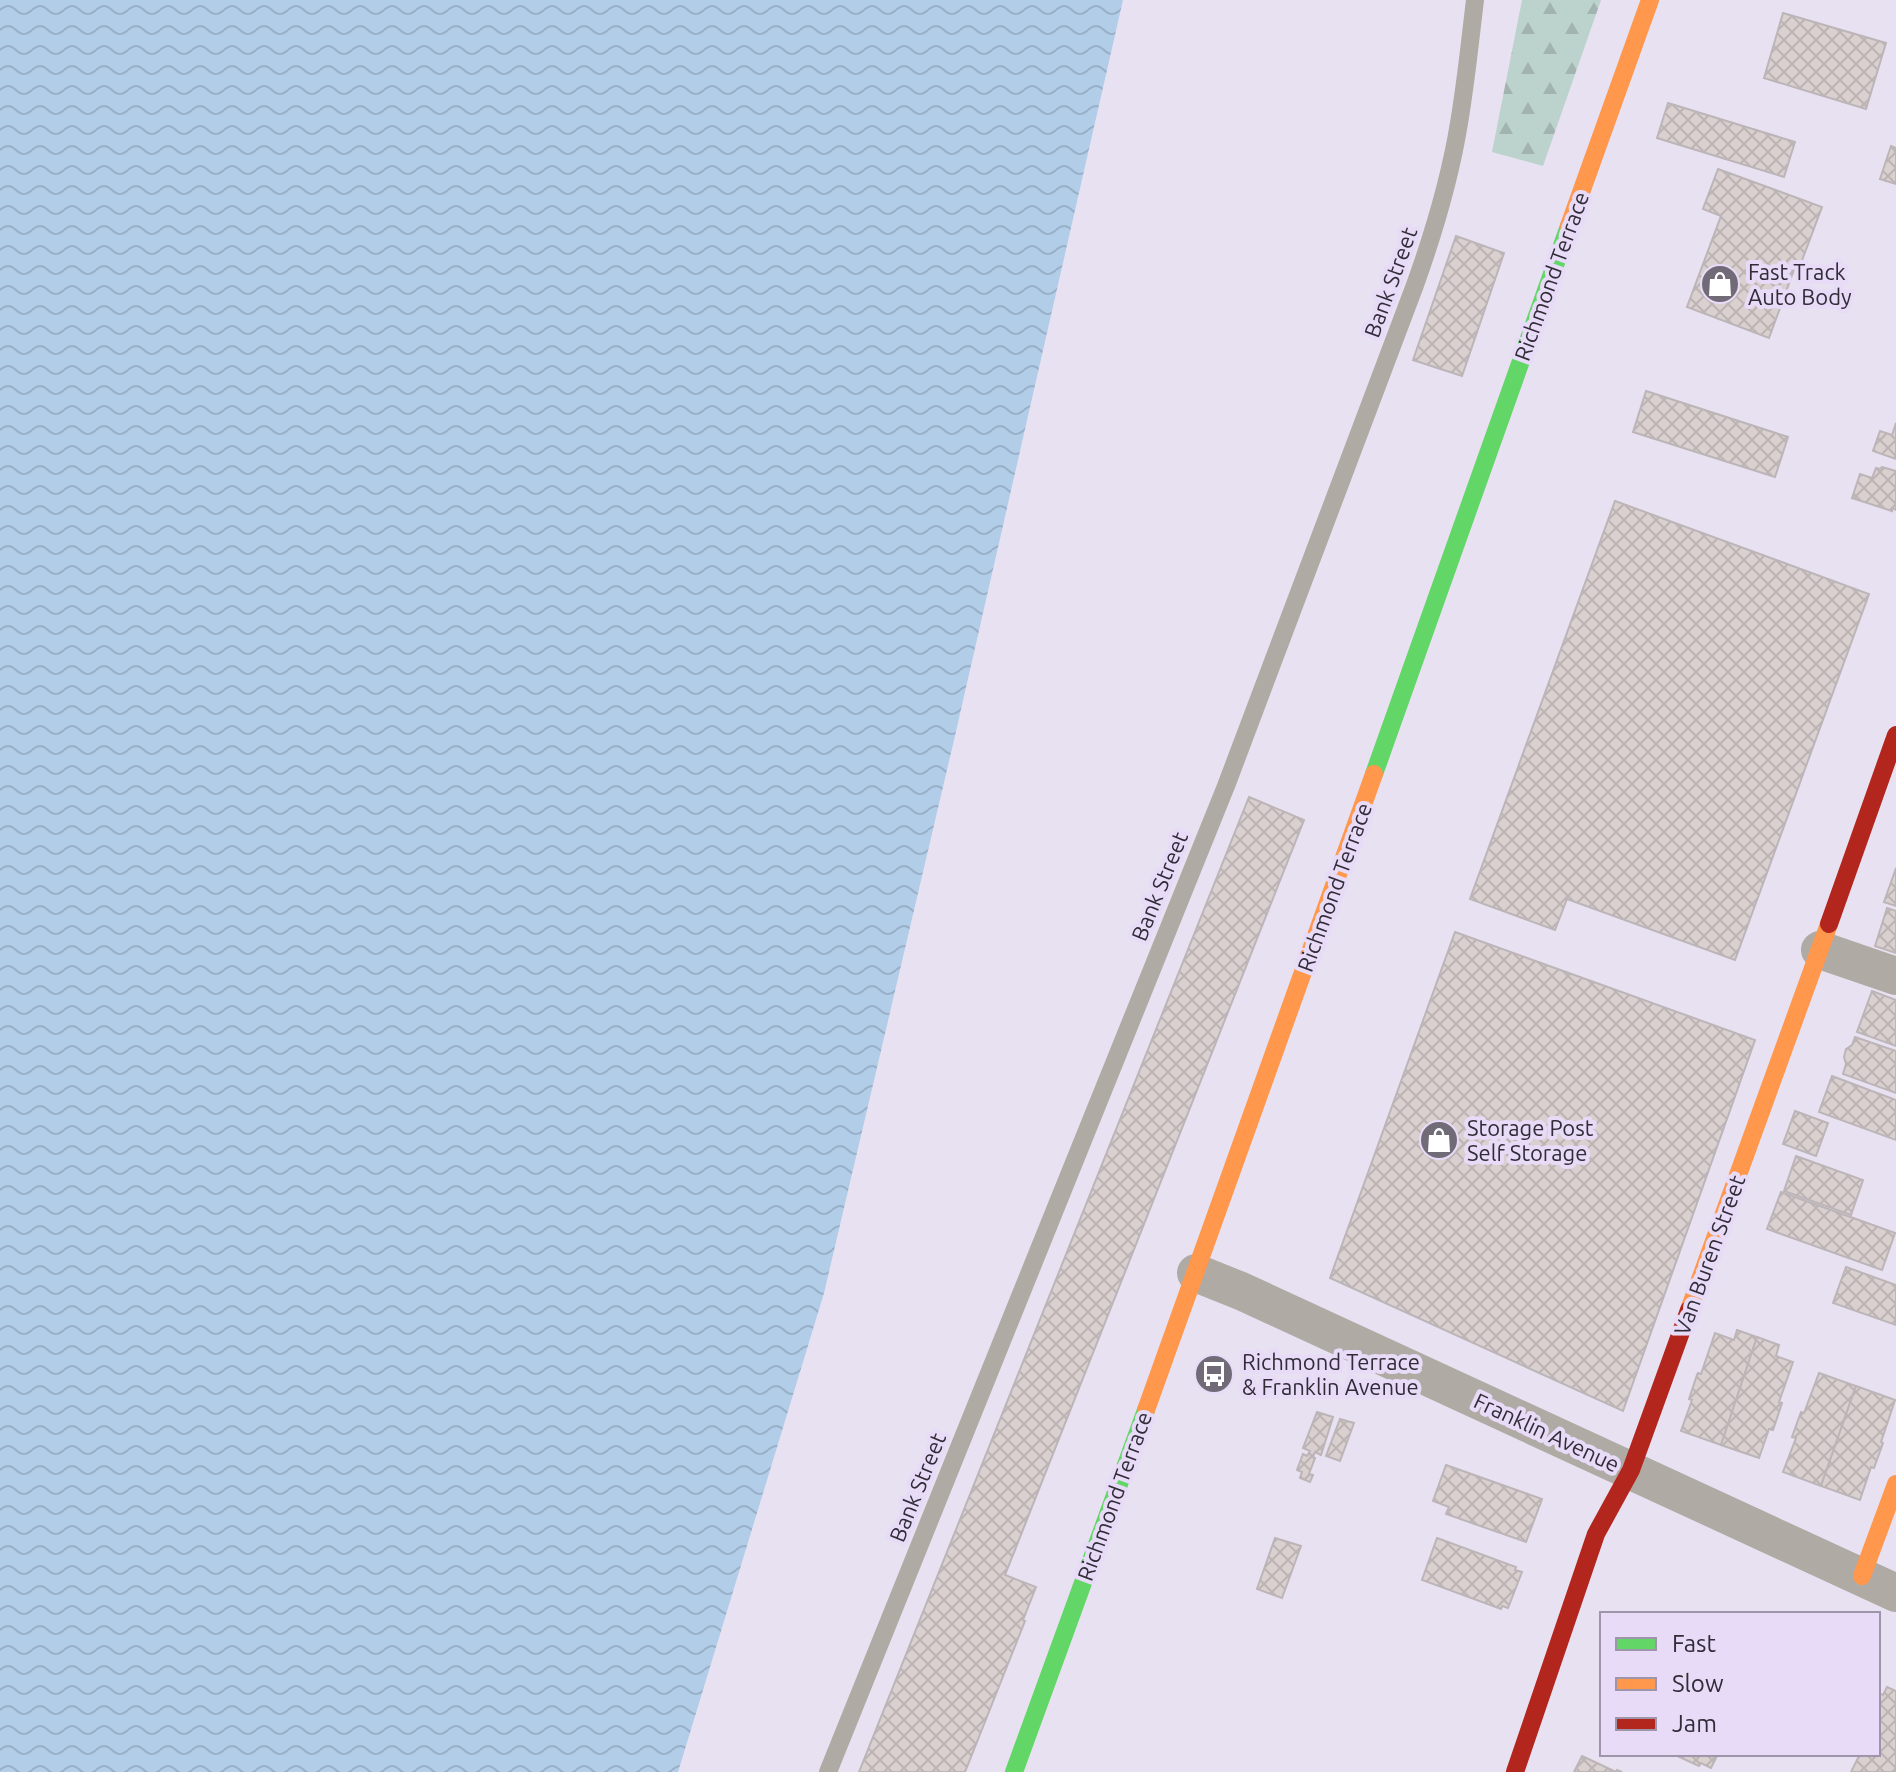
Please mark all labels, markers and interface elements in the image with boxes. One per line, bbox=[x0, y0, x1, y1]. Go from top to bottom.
street label: Richmond Terrace bbox=[1509, 188, 1593, 364]
street label: Bank Street bbox=[1359, 223, 1422, 341]
place label: Fast Track Auto Body bbox=[1748, 259, 1852, 309]
shop icon: Fast Track Auto Body bbox=[1699, 263, 1741, 305]
street label: Richmond Terrace bbox=[1292, 799, 1376, 975]
street label: Bank Street bbox=[1126, 827, 1192, 944]
place label: Storage Post Self Storage bbox=[1467, 1115, 1594, 1165]
shop icon: Storage Post Self Storage bbox=[1418, 1119, 1460, 1161]
street label: Van Buren Street bbox=[1668, 1171, 1750, 1338]
place label: Richmond Terrace & Franklin Avenue bbox=[1242, 1349, 1420, 1399]
bus stop icon: Richmond Terrace & Franklin Avenue bbox=[1193, 1353, 1235, 1395]
street label: Franklin Avenue bbox=[1470, 1387, 1624, 1477]
street label: Richmond Terrace bbox=[1072, 1408, 1156, 1584]
street label: Bank Street bbox=[884, 1428, 950, 1545]
legend bbox=[1600, 1612, 1880, 1756]
text: Fast bbox=[1672, 1630, 1716, 1657]
text: Slow bbox=[1672, 1670, 1724, 1697]
text: Jam bbox=[1672, 1710, 1717, 1737]

